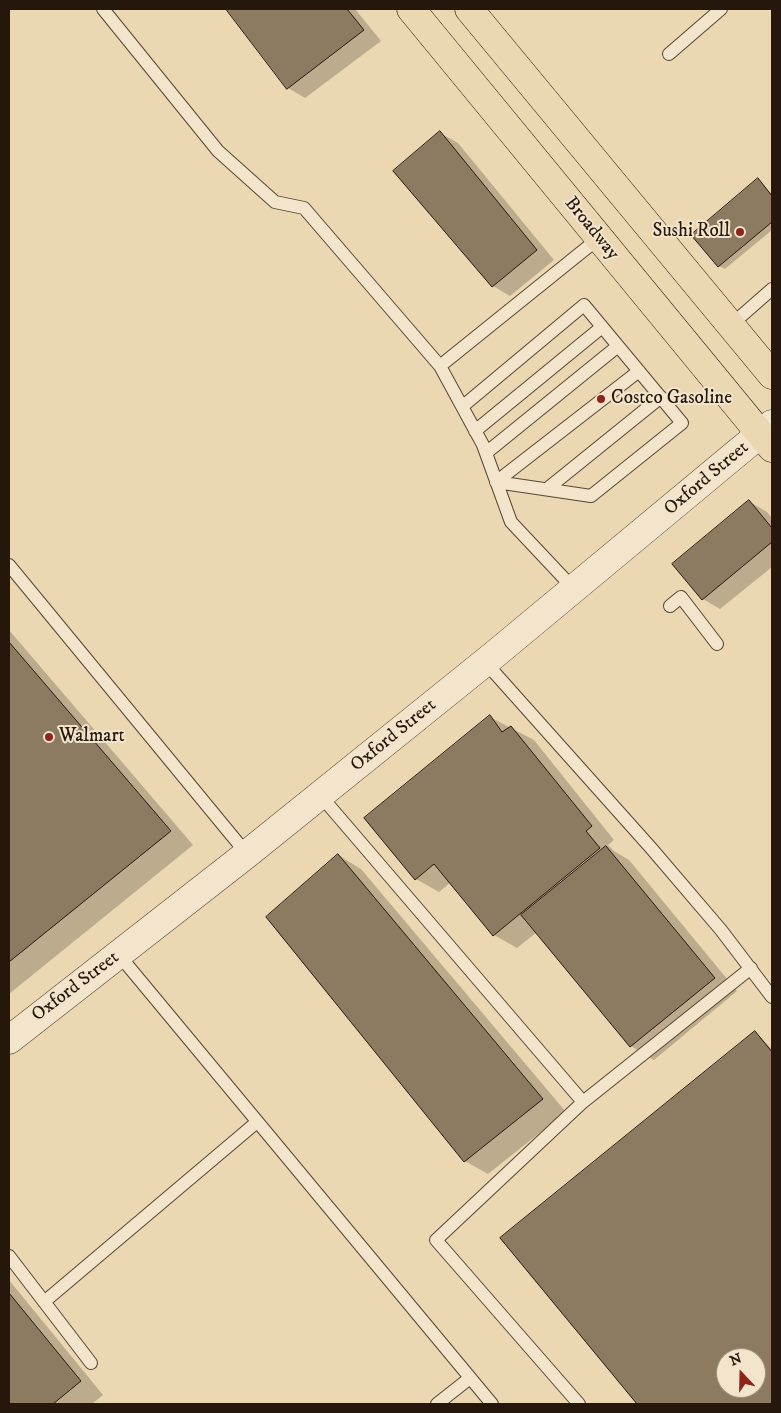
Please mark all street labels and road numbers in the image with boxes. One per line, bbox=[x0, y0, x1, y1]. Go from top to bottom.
street label: Broadway bbox=[559, 193, 623, 265]
street label: Oxford Street bbox=[660, 437, 754, 521]
street label: Oxford Street bbox=[347, 695, 441, 777]
street label: Oxford Street bbox=[28, 947, 124, 1027]

